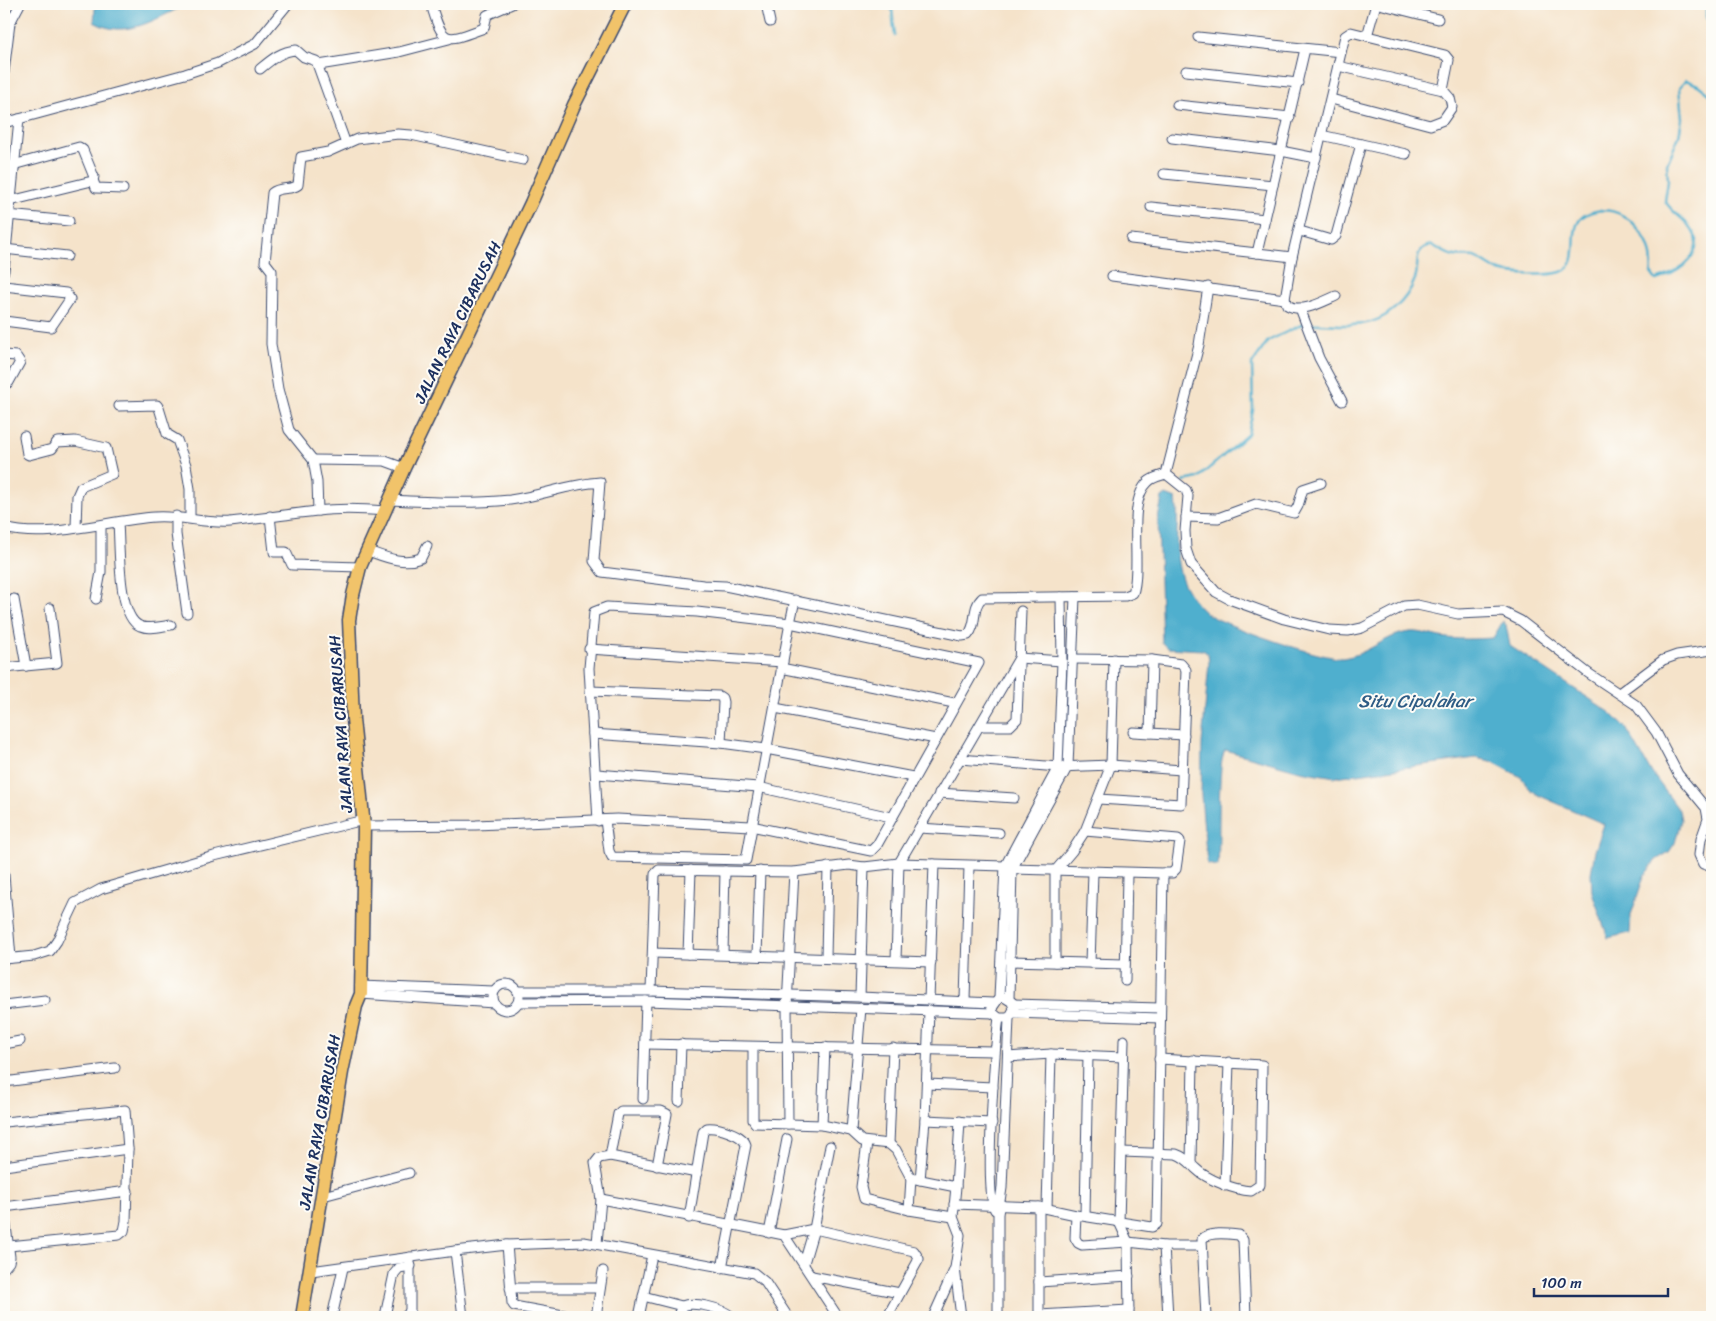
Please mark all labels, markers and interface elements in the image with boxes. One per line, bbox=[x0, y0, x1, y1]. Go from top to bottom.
street label: JALAN RAYA CIBARUSAH bbox=[405, 235, 510, 409]
street label: JALAN RAYA CIBARUSAH bbox=[320, 634, 361, 815]
water label: Situ Cipalahar bbox=[1358, 685, 1475, 717]
street label: JALAN RAYA CIBARUSAH bbox=[290, 1031, 349, 1213]
scale bar bbox=[1534, 1266, 1667, 1298]
text: 100 m bbox=[1541, 1270, 1582, 1296]

